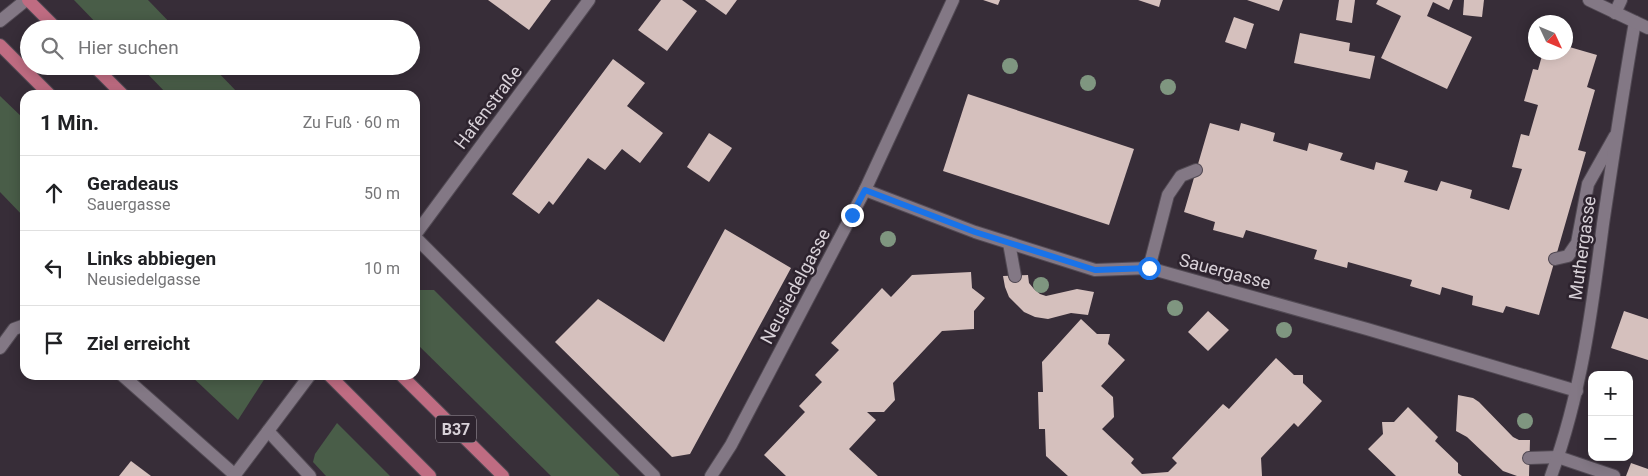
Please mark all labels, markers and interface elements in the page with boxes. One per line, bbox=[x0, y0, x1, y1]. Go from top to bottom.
north arrow bbox=[1528, 15, 1573, 60]
search box bbox=[20, 20, 420, 75]
icon: search bbox=[38, 34, 66, 62]
text: Hier suchen bbox=[78, 36, 179, 59]
street label: Hafenstraße bbox=[450, 61, 526, 153]
text: 1 Min. bbox=[40, 111, 99, 135]
text: Zu Fuß · 60 m bbox=[303, 113, 400, 132]
text: Geradeaus bbox=[87, 172, 179, 195]
icon: ahead bbox=[40, 179, 68, 207]
text: 50 m bbox=[364, 184, 400, 203]
text: Sauergasse bbox=[87, 195, 170, 214]
street label: Muthergasse bbox=[1564, 195, 1600, 301]
route end bbox=[841, 204, 864, 227]
street label: Neusiedelgasse bbox=[756, 225, 834, 347]
text: Links abbiegen bbox=[87, 247, 216, 270]
street label: Sauergasse bbox=[1177, 249, 1273, 293]
icon: left bbox=[40, 254, 68, 282]
route start bbox=[1138, 257, 1161, 280]
text: 10 m bbox=[364, 259, 400, 278]
text: Neusiedelgasse bbox=[87, 270, 200, 289]
icon: arrive bbox=[40, 329, 68, 357]
text: Ziel erreicht bbox=[87, 332, 190, 355]
map controls bbox=[1588, 371, 1633, 461]
button: + bbox=[1588, 371, 1633, 416]
road number: B37 bbox=[436, 416, 476, 442]
button: − bbox=[1588, 416, 1633, 461]

